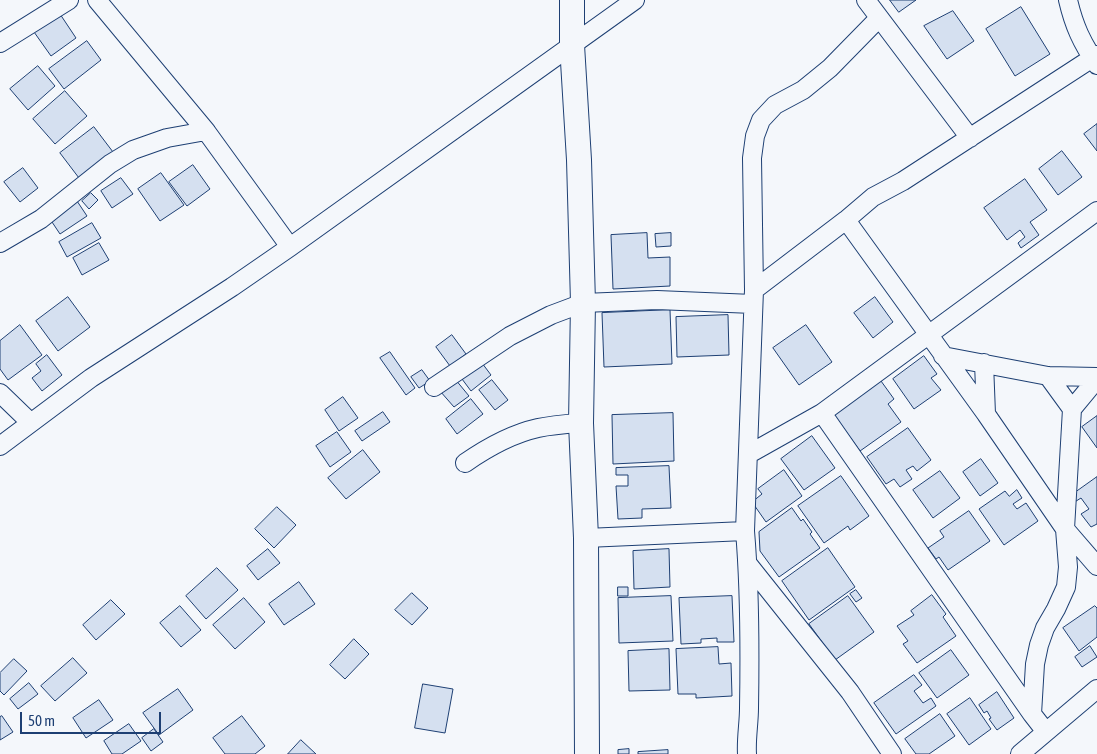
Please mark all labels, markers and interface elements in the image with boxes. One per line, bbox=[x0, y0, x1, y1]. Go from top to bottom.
scale bar bbox=[22, 702, 164, 734]
text: 50 m bbox=[28, 712, 55, 729]

